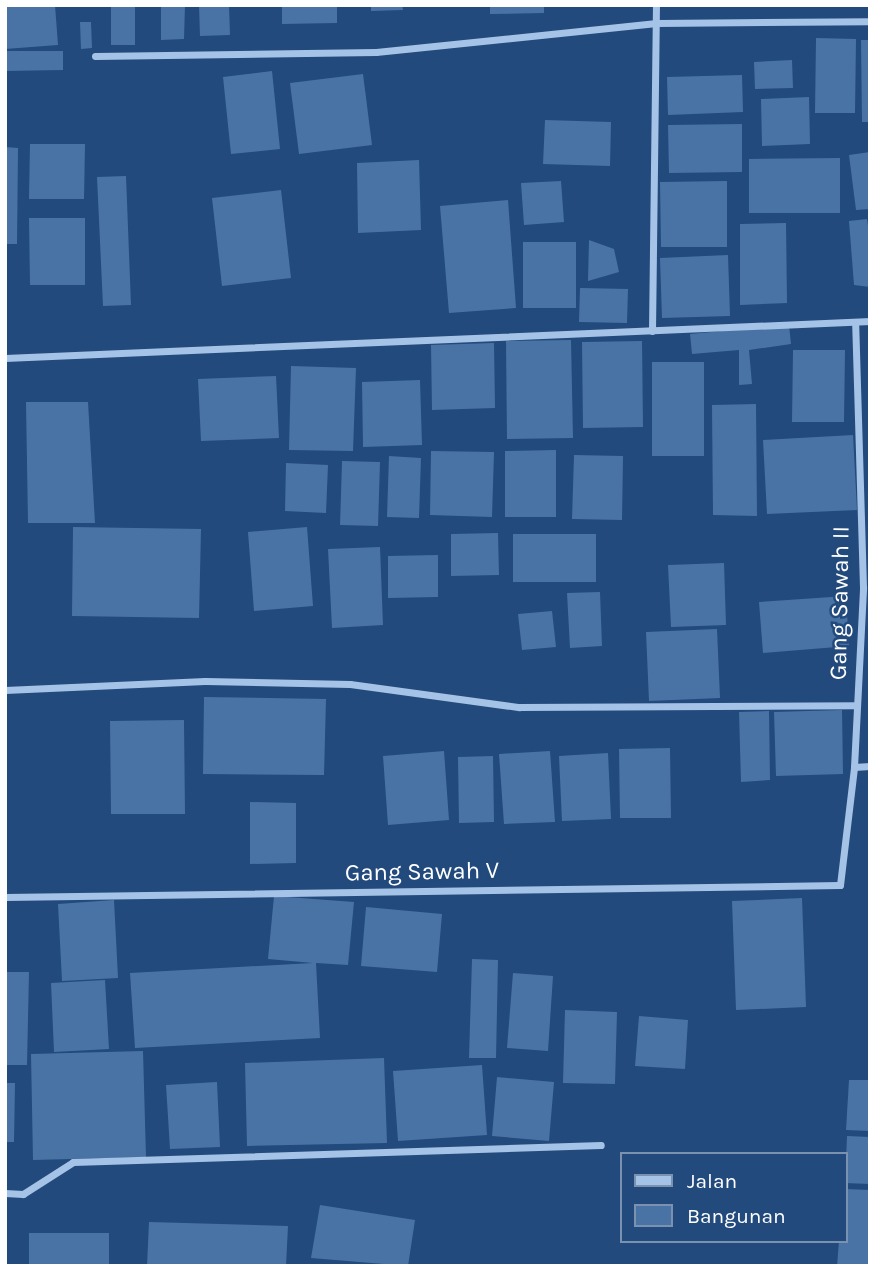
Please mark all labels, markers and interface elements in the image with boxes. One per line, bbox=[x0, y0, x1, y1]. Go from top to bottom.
street label: Gang Sawah II bbox=[824, 526, 856, 680]
street label: Gang Sawah V bbox=[345, 856, 499, 888]
legend bbox=[620, 1152, 847, 1243]
text: Jalan bbox=[687, 1169, 737, 1193]
text: Bangunan bbox=[687, 1204, 786, 1228]

